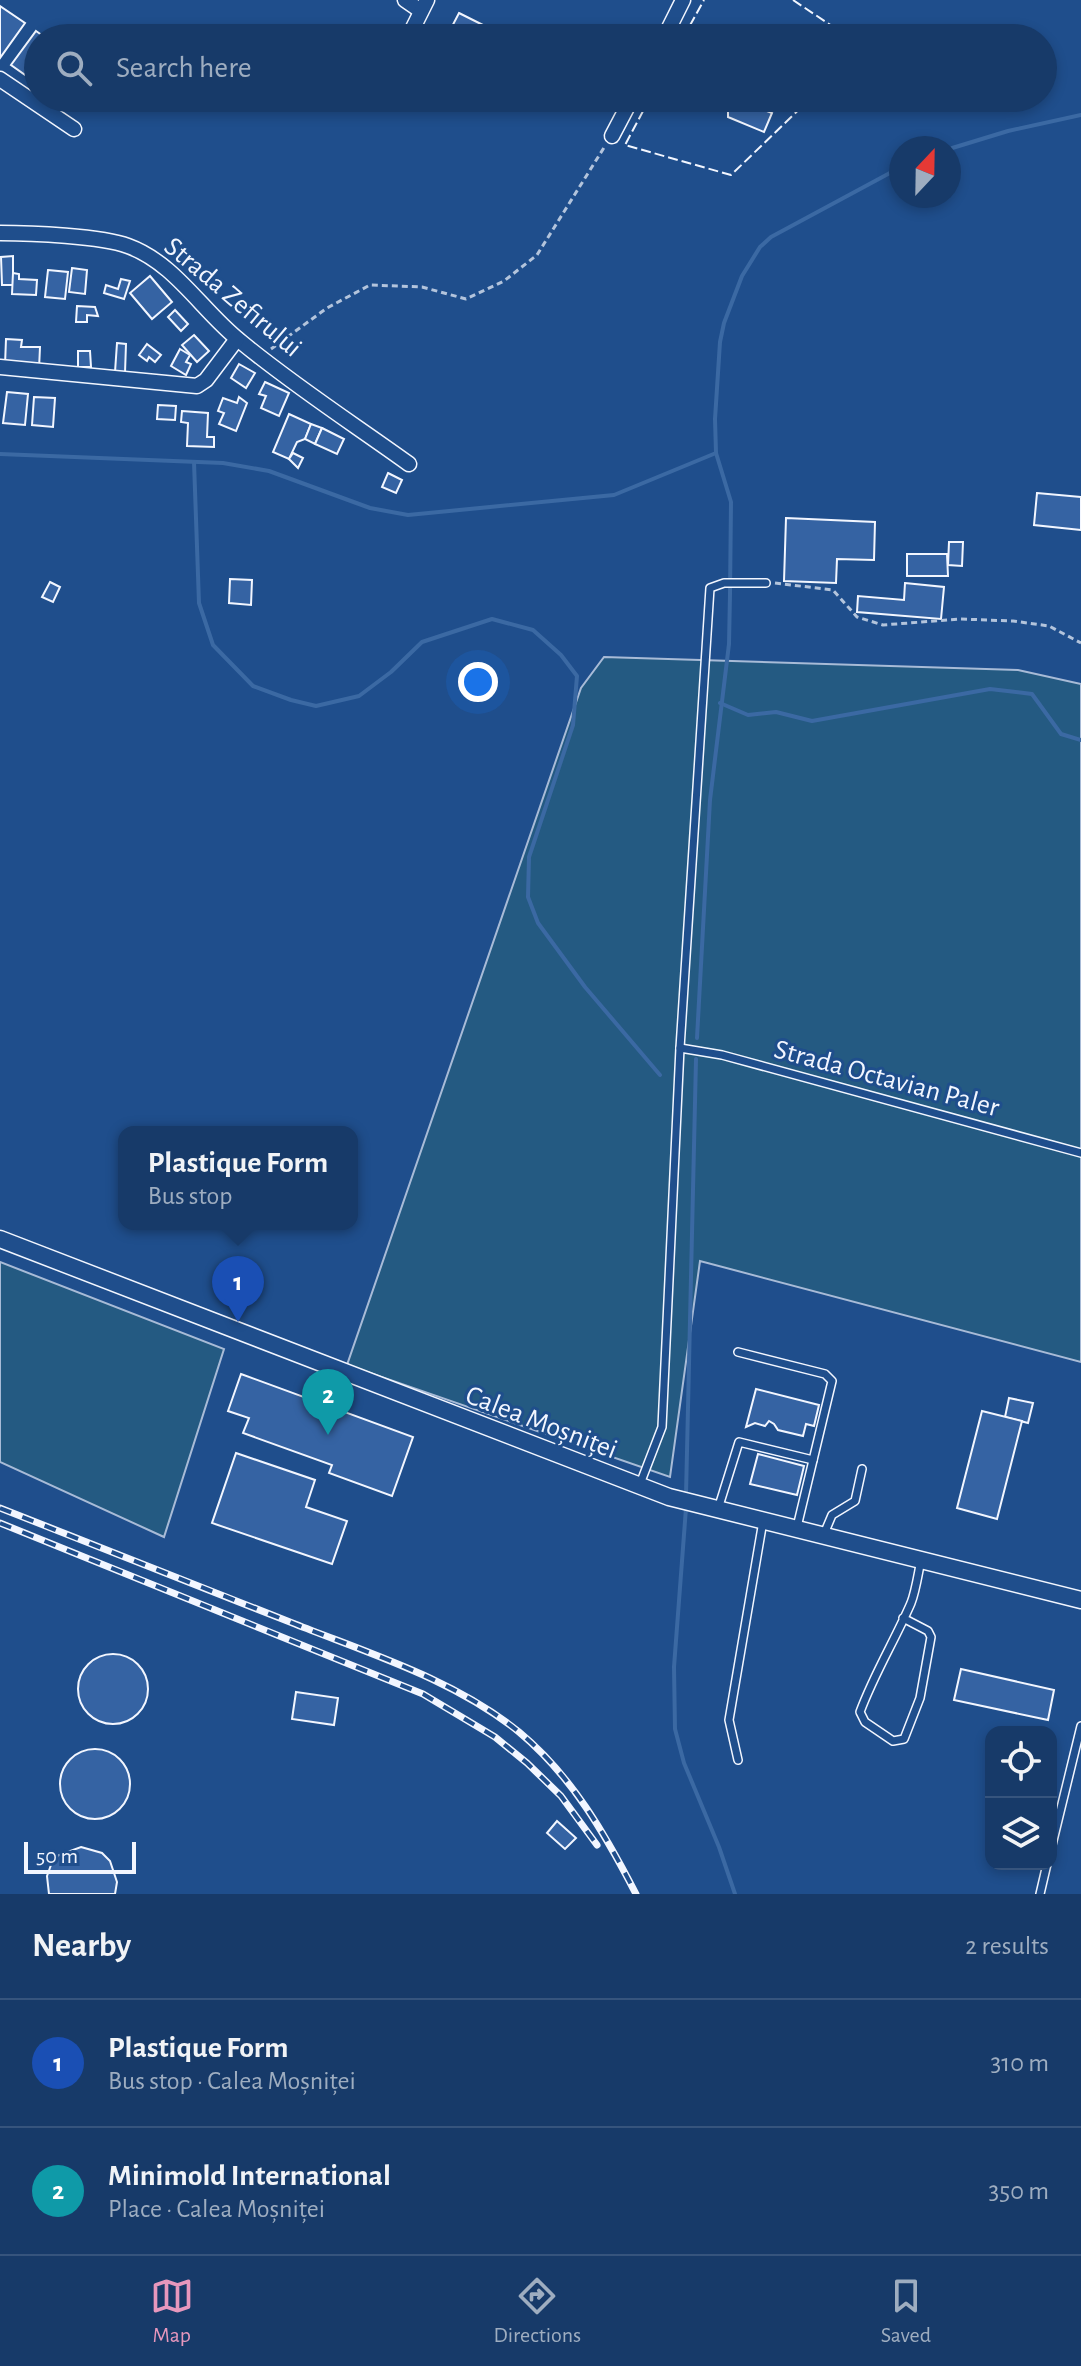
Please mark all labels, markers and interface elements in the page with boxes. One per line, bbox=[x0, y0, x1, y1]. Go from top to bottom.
search box bbox=[24, 24, 1057, 112]
icon: search bbox=[52, 46, 96, 90]
text: Search here bbox=[116, 53, 252, 83]
north arrow bbox=[889, 136, 961, 208]
street label: Strada Zefirului bbox=[159, 232, 307, 363]
your location bbox=[458, 662, 498, 702]
street label: Strada Octavian Paler bbox=[771, 1035, 1002, 1122]
popup bbox=[118, 1126, 358, 1230]
text: Plastique Form bbox=[148, 1148, 328, 1178]
text: Bus stop bbox=[148, 1183, 232, 1209]
pin: 1 bbox=[212, 1256, 264, 1322]
pin: 2 bbox=[302, 1369, 354, 1435]
street label: Calea Moșniței bbox=[461, 1381, 621, 1466]
map controls bbox=[985, 1726, 1057, 1870]
button: locate bbox=[985, 1726, 1057, 1798]
button: layers bbox=[985, 1798, 1057, 1870]
scale bar bbox=[24, 1838, 136, 1874]
text: 50 m bbox=[36, 1845, 78, 1867]
text: Nearby bbox=[32, 1929, 131, 1963]
text: 2 results bbox=[965, 1933, 1049, 1959]
text: Plastique Form bbox=[108, 2033, 289, 2063]
text: 1 bbox=[53, 2050, 63, 2076]
text: 310 m bbox=[991, 2050, 1049, 2076]
text: Bus stop · Calea Moșniței bbox=[108, 2068, 356, 2094]
text: Minimold International bbox=[108, 2161, 391, 2191]
text: 2 bbox=[52, 2178, 64, 2204]
text: 350 m bbox=[989, 2178, 1049, 2204]
text: Place · Calea Moșniței bbox=[108, 2196, 325, 2222]
tab: Map bbox=[150, 2274, 194, 2348]
tab: Directions bbox=[493, 2274, 581, 2348]
tab: Saved bbox=[881, 2274, 931, 2348]

